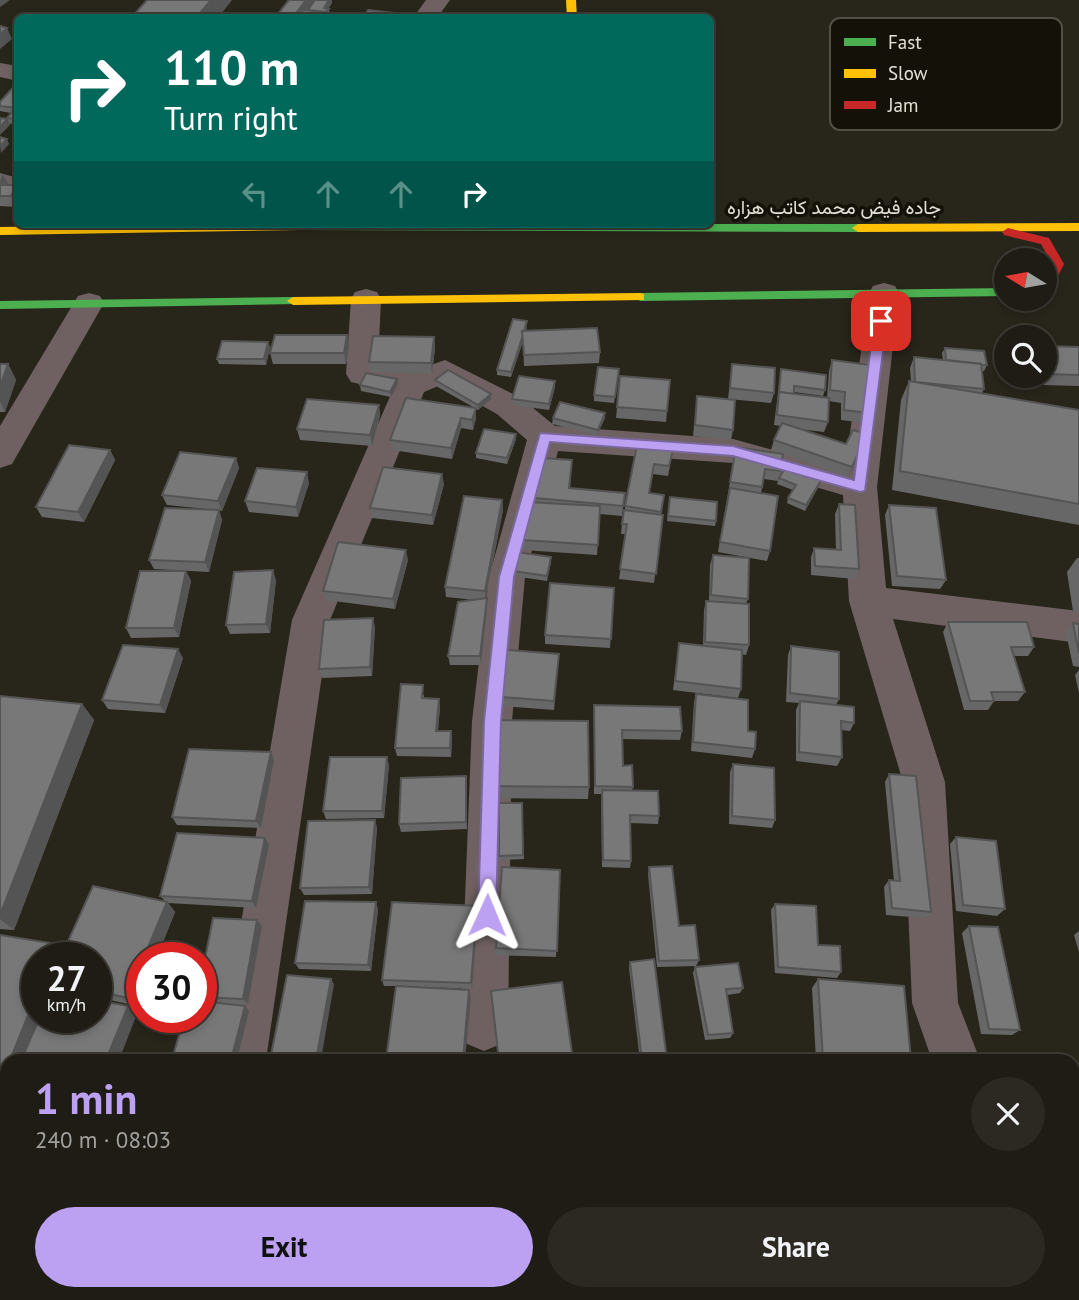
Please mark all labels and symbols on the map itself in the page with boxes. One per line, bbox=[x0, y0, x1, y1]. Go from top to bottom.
legend bbox=[830, 18, 1062, 130]
text: Fast bbox=[888, 30, 922, 54]
text: Slow bbox=[888, 61, 928, 85]
text: Jam bbox=[887, 93, 918, 117]
street label: جاده فیض محمد کاتب هزاره bbox=[727, 195, 941, 219]
north arrow bbox=[994, 248, 1057, 312]
pin bbox=[851, 291, 911, 351]
position arrow bbox=[450, 878, 524, 952]
speed limit sign: 30 bbox=[126, 942, 217, 1033]

